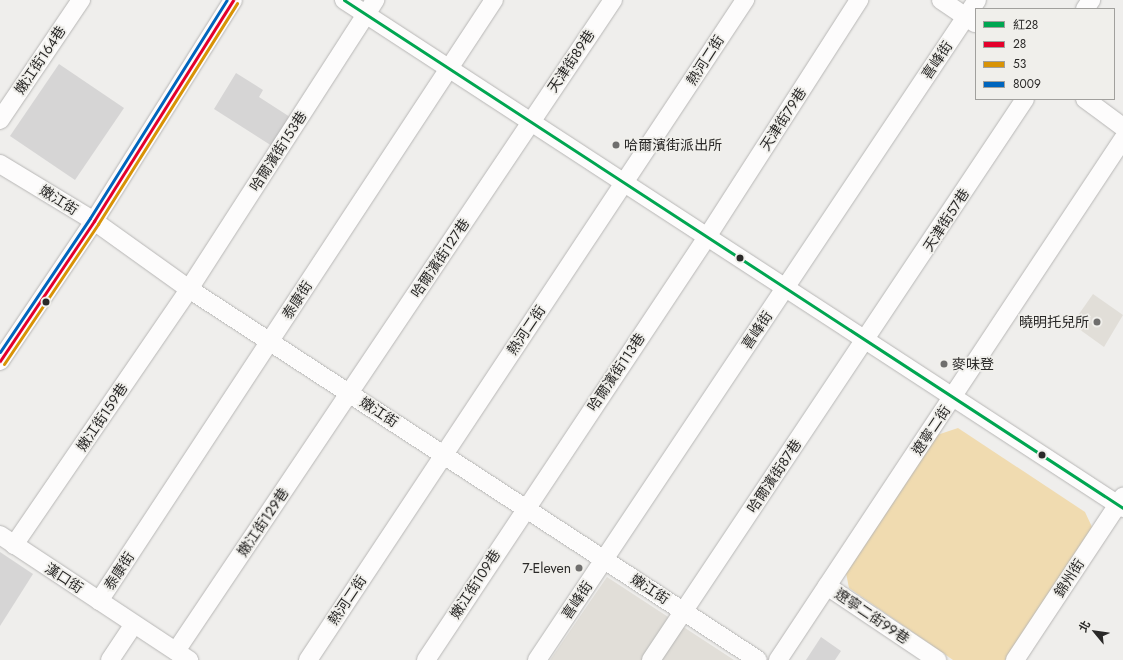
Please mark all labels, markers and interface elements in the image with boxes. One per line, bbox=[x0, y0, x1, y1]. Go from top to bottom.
legend bbox=[975, 8, 1115, 100]
text: 紅28 bbox=[1013, 16, 1038, 34]
street label: 嫩江街164巷 bbox=[11, 23, 69, 97]
street label: 天津街89巷 bbox=[544, 27, 598, 95]
street label: 熱河二街 bbox=[683, 32, 727, 88]
text: 28 bbox=[1013, 35, 1026, 53]
street label: 喜峰街 bbox=[918, 38, 956, 82]
text: 53 bbox=[1013, 55, 1026, 73]
text: 8009 bbox=[1013, 75, 1041, 93]
street label: 天津街79巷 bbox=[757, 84, 809, 154]
street label: 哈爾濱街153巷 bbox=[246, 108, 310, 194]
place label: 哈爾濱街派出所 bbox=[624, 137, 722, 153]
marker: 哈爾濱街派出所 bbox=[611, 140, 621, 150]
street label: 嫩江街 bbox=[37, 182, 81, 218]
street label: 天津街57巷 bbox=[920, 186, 972, 254]
street label: 哈爾濱街127巷 bbox=[407, 215, 473, 301]
unlabelled marker bbox=[735, 253, 745, 263]
street label: 泰康街 bbox=[279, 278, 315, 322]
unlabelled marker bbox=[41, 297, 51, 307]
street label: 熱河二街 bbox=[503, 302, 549, 358]
street label: 喜峰街 bbox=[738, 308, 776, 352]
place label: 曉明托兒所 bbox=[1019, 314, 1089, 330]
marker: 曉明托兒所 bbox=[1092, 317, 1102, 327]
street label: 哈爾濱街113巷 bbox=[584, 330, 648, 414]
place label: 麥味登 bbox=[952, 356, 994, 372]
marker: 麥味登 bbox=[939, 359, 949, 369]
street label: 嫩江街159巷 bbox=[73, 380, 131, 454]
street label: 嫩江街 bbox=[357, 394, 401, 430]
street label: 遼寧二街 bbox=[908, 402, 954, 458]
street label: 哈爾濱街87巷 bbox=[743, 436, 805, 516]
unlabelled marker bbox=[1037, 450, 1047, 460]
street label: 嫩江街129巷 bbox=[234, 485, 292, 559]
street label: 嫩江街109巷 bbox=[447, 546, 503, 622]
street label: 泰康街 bbox=[101, 549, 137, 593]
street label: 錦州街 bbox=[1051, 556, 1087, 600]
street label: 漢口街 bbox=[42, 560, 86, 596]
place label: 7-Eleven bbox=[522, 560, 571, 576]
marker: 7-Eleven bbox=[574, 563, 584, 573]
street label: 嫩江街 bbox=[628, 571, 672, 607]
street label: 熱河二街 bbox=[324, 572, 370, 628]
street label: 喜峰街 bbox=[558, 578, 596, 622]
street label: 遼寧二街99巷 bbox=[832, 585, 912, 647]
north arrow bbox=[1075, 612, 1115, 652]
text: 北 bbox=[1075, 617, 1094, 635]

